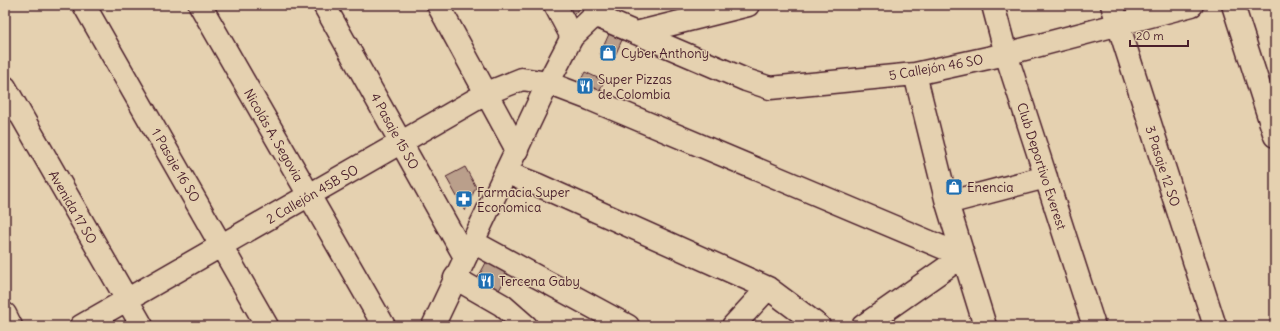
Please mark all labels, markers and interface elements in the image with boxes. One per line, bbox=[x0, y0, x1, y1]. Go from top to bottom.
scale bar bbox=[1130, 22, 1188, 48]
text: 20 m bbox=[1136, 28, 1164, 43]
shop icon: Cyber Anthony bbox=[598, 43, 618, 63]
place label: Cyber Anthony bbox=[621, 45, 709, 62]
street label: 5 Callejón 46 SO bbox=[888, 51, 985, 84]
place label: Super Pizzas de Colombia bbox=[598, 71, 672, 103]
restaurant icon: Super Pizzas de Colombia bbox=[575, 76, 595, 96]
street label: Nicolás A. Segovia bbox=[240, 86, 307, 185]
street label: 4 Pasaje 15 SO bbox=[367, 90, 423, 172]
street label: Club Deportivo Everest bbox=[1013, 100, 1070, 232]
street label: 3 Pasaje 12 SO bbox=[1141, 123, 1184, 209]
street label: 1 Pasaje 16 SO bbox=[148, 125, 204, 205]
street label: 2 Callejón 45B SO bbox=[263, 161, 361, 228]
street label: Avenida 17 SO bbox=[45, 167, 100, 247]
shop icon: Enencia bbox=[944, 177, 964, 197]
place label: Enencia bbox=[967, 179, 1014, 196]
place label: Farmacia Super Economica bbox=[477, 184, 571, 216]
pharmacy icon: Farmacia Super Economica bbox=[454, 189, 474, 209]
restaurant icon: Tercena Gaby bbox=[476, 271, 496, 291]
place label: Tercena Gaby bbox=[499, 273, 580, 290]

